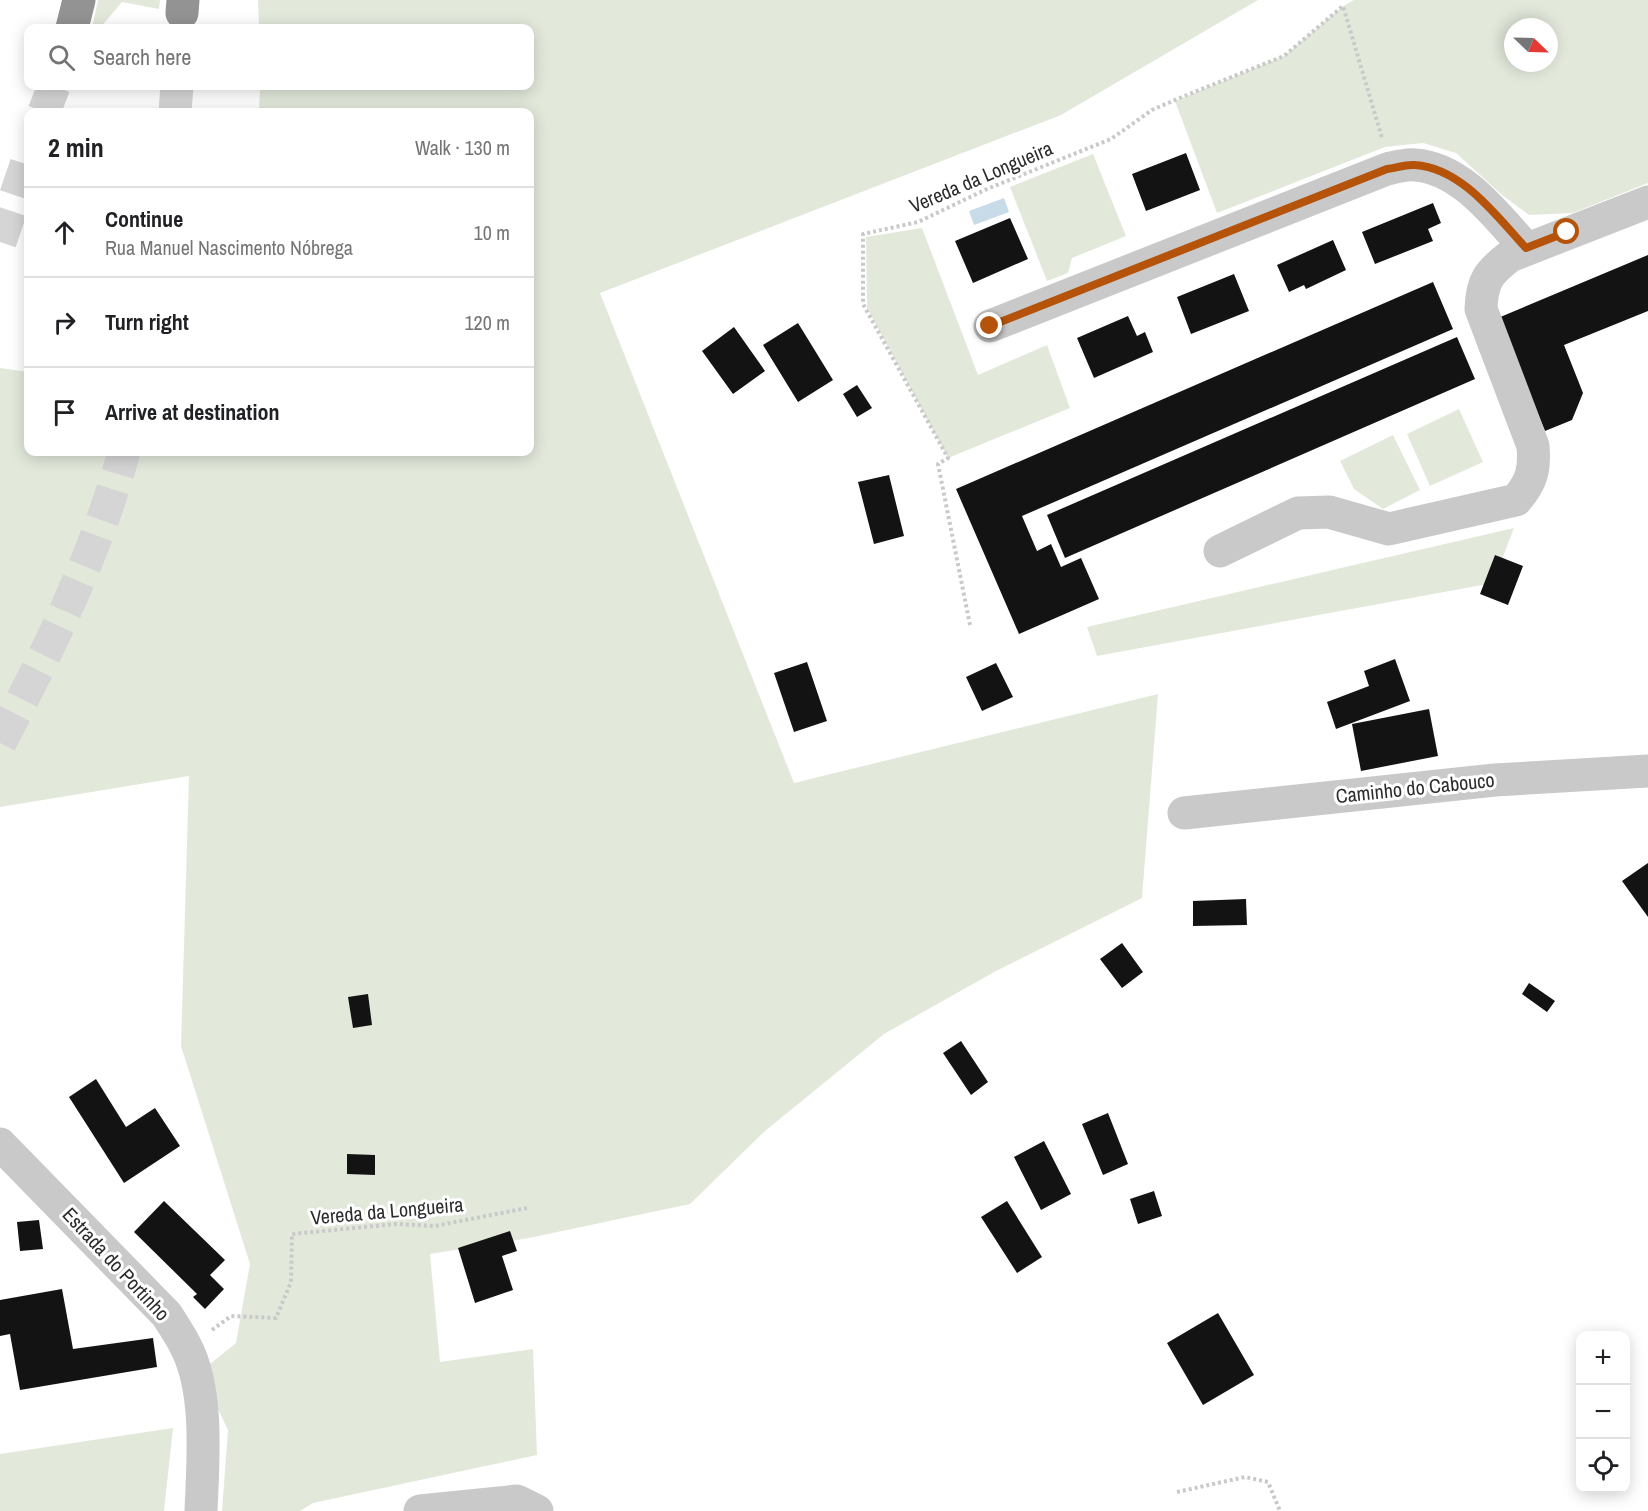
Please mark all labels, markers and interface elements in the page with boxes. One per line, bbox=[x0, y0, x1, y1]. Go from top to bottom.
north arrow bbox=[1504, 18, 1558, 72]
search box bbox=[24, 24, 534, 90]
icon: search bbox=[45, 41, 78, 74]
text: Search here bbox=[93, 42, 191, 72]
text: 2 min bbox=[48, 130, 104, 165]
text: Walk · 130 m bbox=[415, 134, 510, 161]
street label: Vereda da Longueira bbox=[905, 134, 1057, 219]
text: Continue bbox=[105, 204, 183, 234]
icon: ahead bbox=[48, 216, 81, 249]
route start bbox=[1553, 218, 1579, 244]
text: 10 m bbox=[474, 219, 510, 246]
text: Rua Manuel Nascimento Nóbrega bbox=[105, 234, 353, 261]
icon: right bbox=[48, 306, 81, 339]
text: Turn right bbox=[105, 307, 189, 337]
text: 120 m bbox=[464, 309, 510, 336]
route end bbox=[976, 312, 1002, 338]
icon: arrive bbox=[48, 396, 81, 429]
text: Arrive at destination bbox=[105, 397, 279, 427]
street label: Caminho do Cabouco bbox=[1334, 766, 1496, 809]
street label: Vereda da Longueira bbox=[309, 1190, 464, 1231]
street label: Estrada do Portinho bbox=[57, 1201, 176, 1326]
map controls bbox=[1576, 1331, 1630, 1493]
button: + bbox=[1576, 1331, 1630, 1385]
button: − bbox=[1576, 1385, 1630, 1439]
button: locate bbox=[1576, 1439, 1630, 1493]

